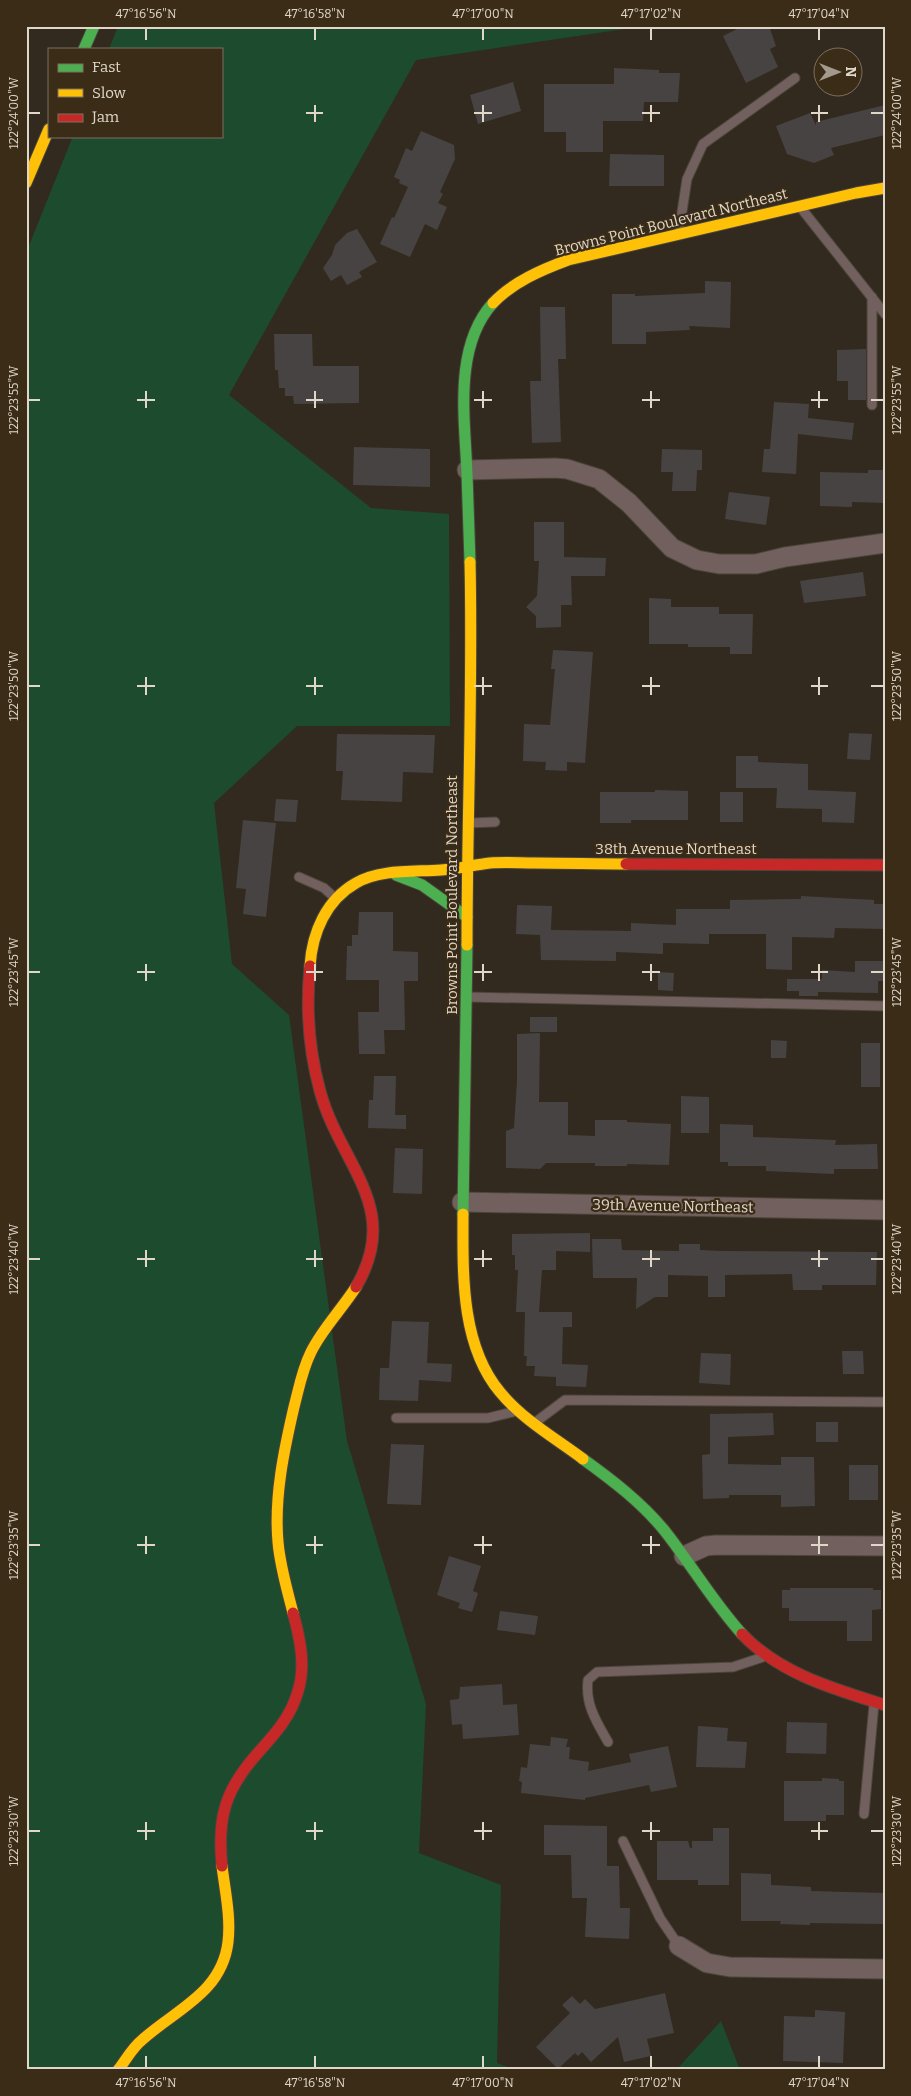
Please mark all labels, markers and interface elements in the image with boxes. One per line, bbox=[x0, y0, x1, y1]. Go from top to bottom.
text: 47°16'56"N bbox=[116, 7, 177, 21]
text: 47°16'58"N bbox=[285, 7, 346, 21]
text: 47°17'00"N bbox=[452, 7, 514, 21]
text: 47°17'02"N bbox=[621, 7, 682, 21]
text: 47°17'04"N bbox=[789, 7, 850, 21]
legend bbox=[48, 48, 222, 138]
north arrow bbox=[814, 48, 864, 98]
text: Fast bbox=[92, 58, 121, 76]
text: N bbox=[842, 67, 859, 78]
text: 122°24'00"W bbox=[7, 76, 21, 149]
text: 122°24'00"W bbox=[890, 76, 904, 149]
text: Slow bbox=[92, 84, 127, 102]
text: Jam bbox=[91, 108, 120, 126]
street label: Browns Point Boulevard Northeast bbox=[553, 184, 790, 260]
text: 122°23'55"W bbox=[7, 365, 21, 434]
text: 122°23'55"W bbox=[890, 365, 904, 434]
text: 122°23'50"W bbox=[7, 650, 21, 721]
text: 122°23'50"W bbox=[890, 650, 904, 721]
street label: Browns Point Boulevard Northeast bbox=[443, 775, 461, 1015]
street label: 38th Avenue Northeast bbox=[595, 840, 757, 858]
text: 122°23'45"W bbox=[7, 937, 21, 1007]
text: 122°23'45"W bbox=[890, 937, 904, 1007]
street label: 39th Avenue Northeast bbox=[592, 1196, 754, 1216]
text: 122°23'40"W bbox=[7, 1223, 21, 1294]
text: 122°23'40"W bbox=[890, 1223, 904, 1294]
text: 122°23'35"W bbox=[7, 1510, 21, 1580]
text: 122°23'35"W bbox=[890, 1510, 904, 1580]
text: 122°23'30"W bbox=[7, 1795, 21, 1866]
text: 122°23'30"W bbox=[890, 1795, 904, 1866]
text: 47°16'56"N bbox=[116, 2076, 177, 2090]
text: 47°16'58"N bbox=[285, 2076, 346, 2090]
text: 47°17'00"N bbox=[452, 2076, 514, 2090]
text: 47°17'02"N bbox=[621, 2076, 682, 2090]
text: 47°17'04"N bbox=[789, 2076, 850, 2090]

